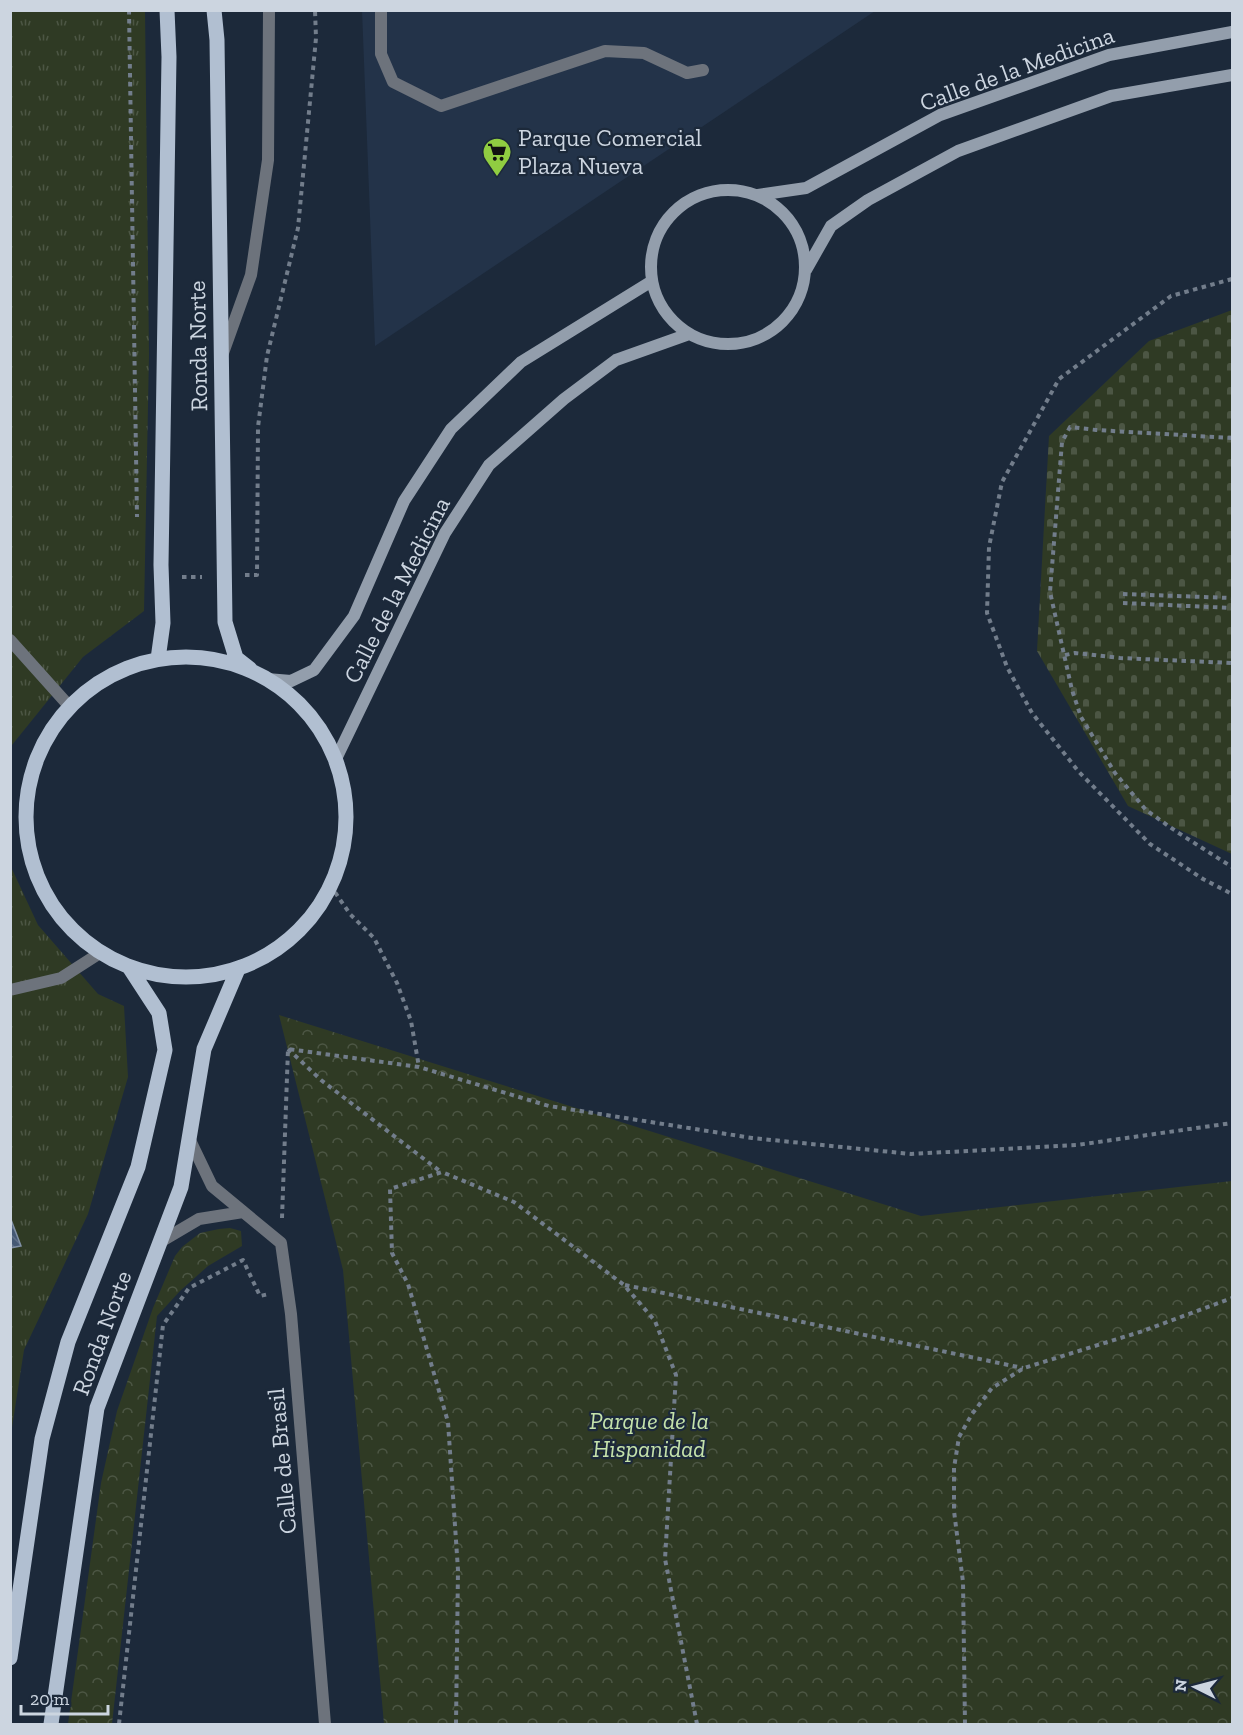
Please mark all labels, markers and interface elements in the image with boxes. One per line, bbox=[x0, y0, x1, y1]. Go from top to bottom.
street label: Calle de la Medicina bbox=[916, 20, 1118, 117]
place label: Parque Comercial Plaza Nueva bbox=[518, 123, 702, 180]
supermarket icon: Parque Comercial Plaza Nueva bbox=[481, 136, 513, 178]
street label: Ronda Norte bbox=[182, 280, 213, 412]
street label: Calle de la Medicina bbox=[337, 492, 456, 688]
street label: Ronda Norte bbox=[66, 1267, 137, 1399]
street label: Calle de Brasil bbox=[261, 1387, 302, 1535]
park label: Parque de la Hispanidad bbox=[589, 1406, 709, 1463]
north arrow bbox=[1165, 1657, 1225, 1717]
scale bar bbox=[21, 1678, 108, 1716]
text: N bbox=[1170, 1678, 1191, 1693]
text: 20 m bbox=[30, 1688, 70, 1710]

